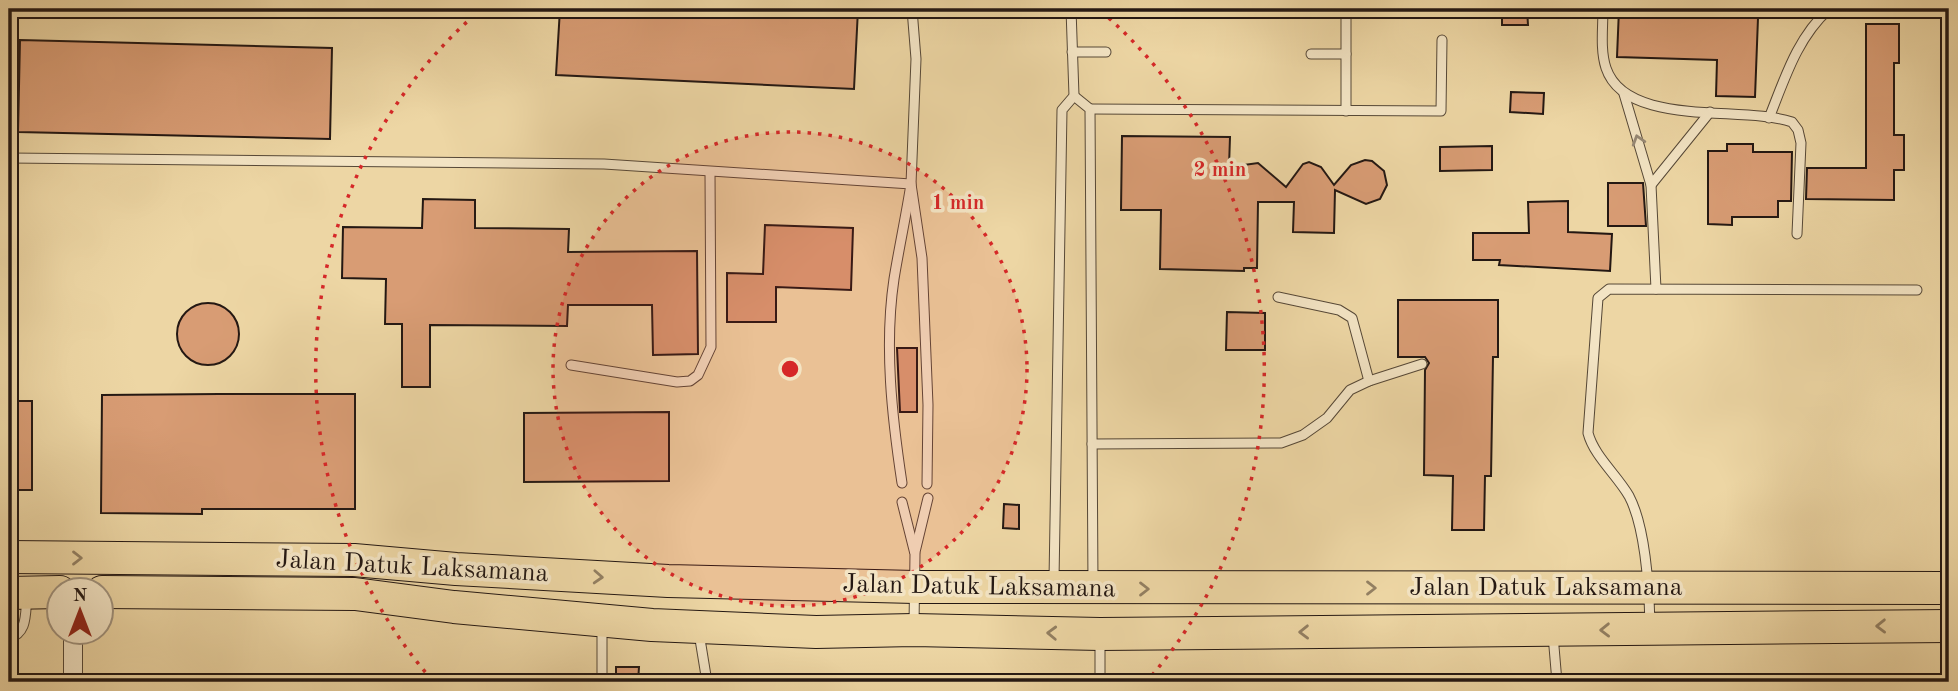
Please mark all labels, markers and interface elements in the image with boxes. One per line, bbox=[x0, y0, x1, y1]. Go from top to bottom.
one-way arrow bbox=[1631, 134, 1646, 146]
text: 2 min bbox=[1194, 160, 1246, 181]
text: 1 min bbox=[932, 193, 984, 214]
centre of rings bbox=[778, 357, 802, 381]
street label: Jalan Datuk Laksamana bbox=[275, 547, 549, 587]
one-way arrow bbox=[72, 550, 83, 566]
one-way arrow bbox=[593, 570, 604, 585]
street label: Jalan Datuk Laksamana bbox=[842, 572, 1116, 602]
street label: Jalan Datuk Laksamana bbox=[1409, 575, 1683, 601]
north arrow bbox=[46, 576, 116, 646]
one-way arrow bbox=[1366, 580, 1377, 596]
one-way arrow bbox=[1139, 581, 1149, 597]
text: N bbox=[73, 587, 88, 606]
one-way arrow bbox=[1875, 619, 1886, 634]
one-way arrow bbox=[1599, 622, 1610, 637]
one-way arrow bbox=[1298, 624, 1309, 639]
one-way arrow bbox=[1046, 625, 1057, 640]

